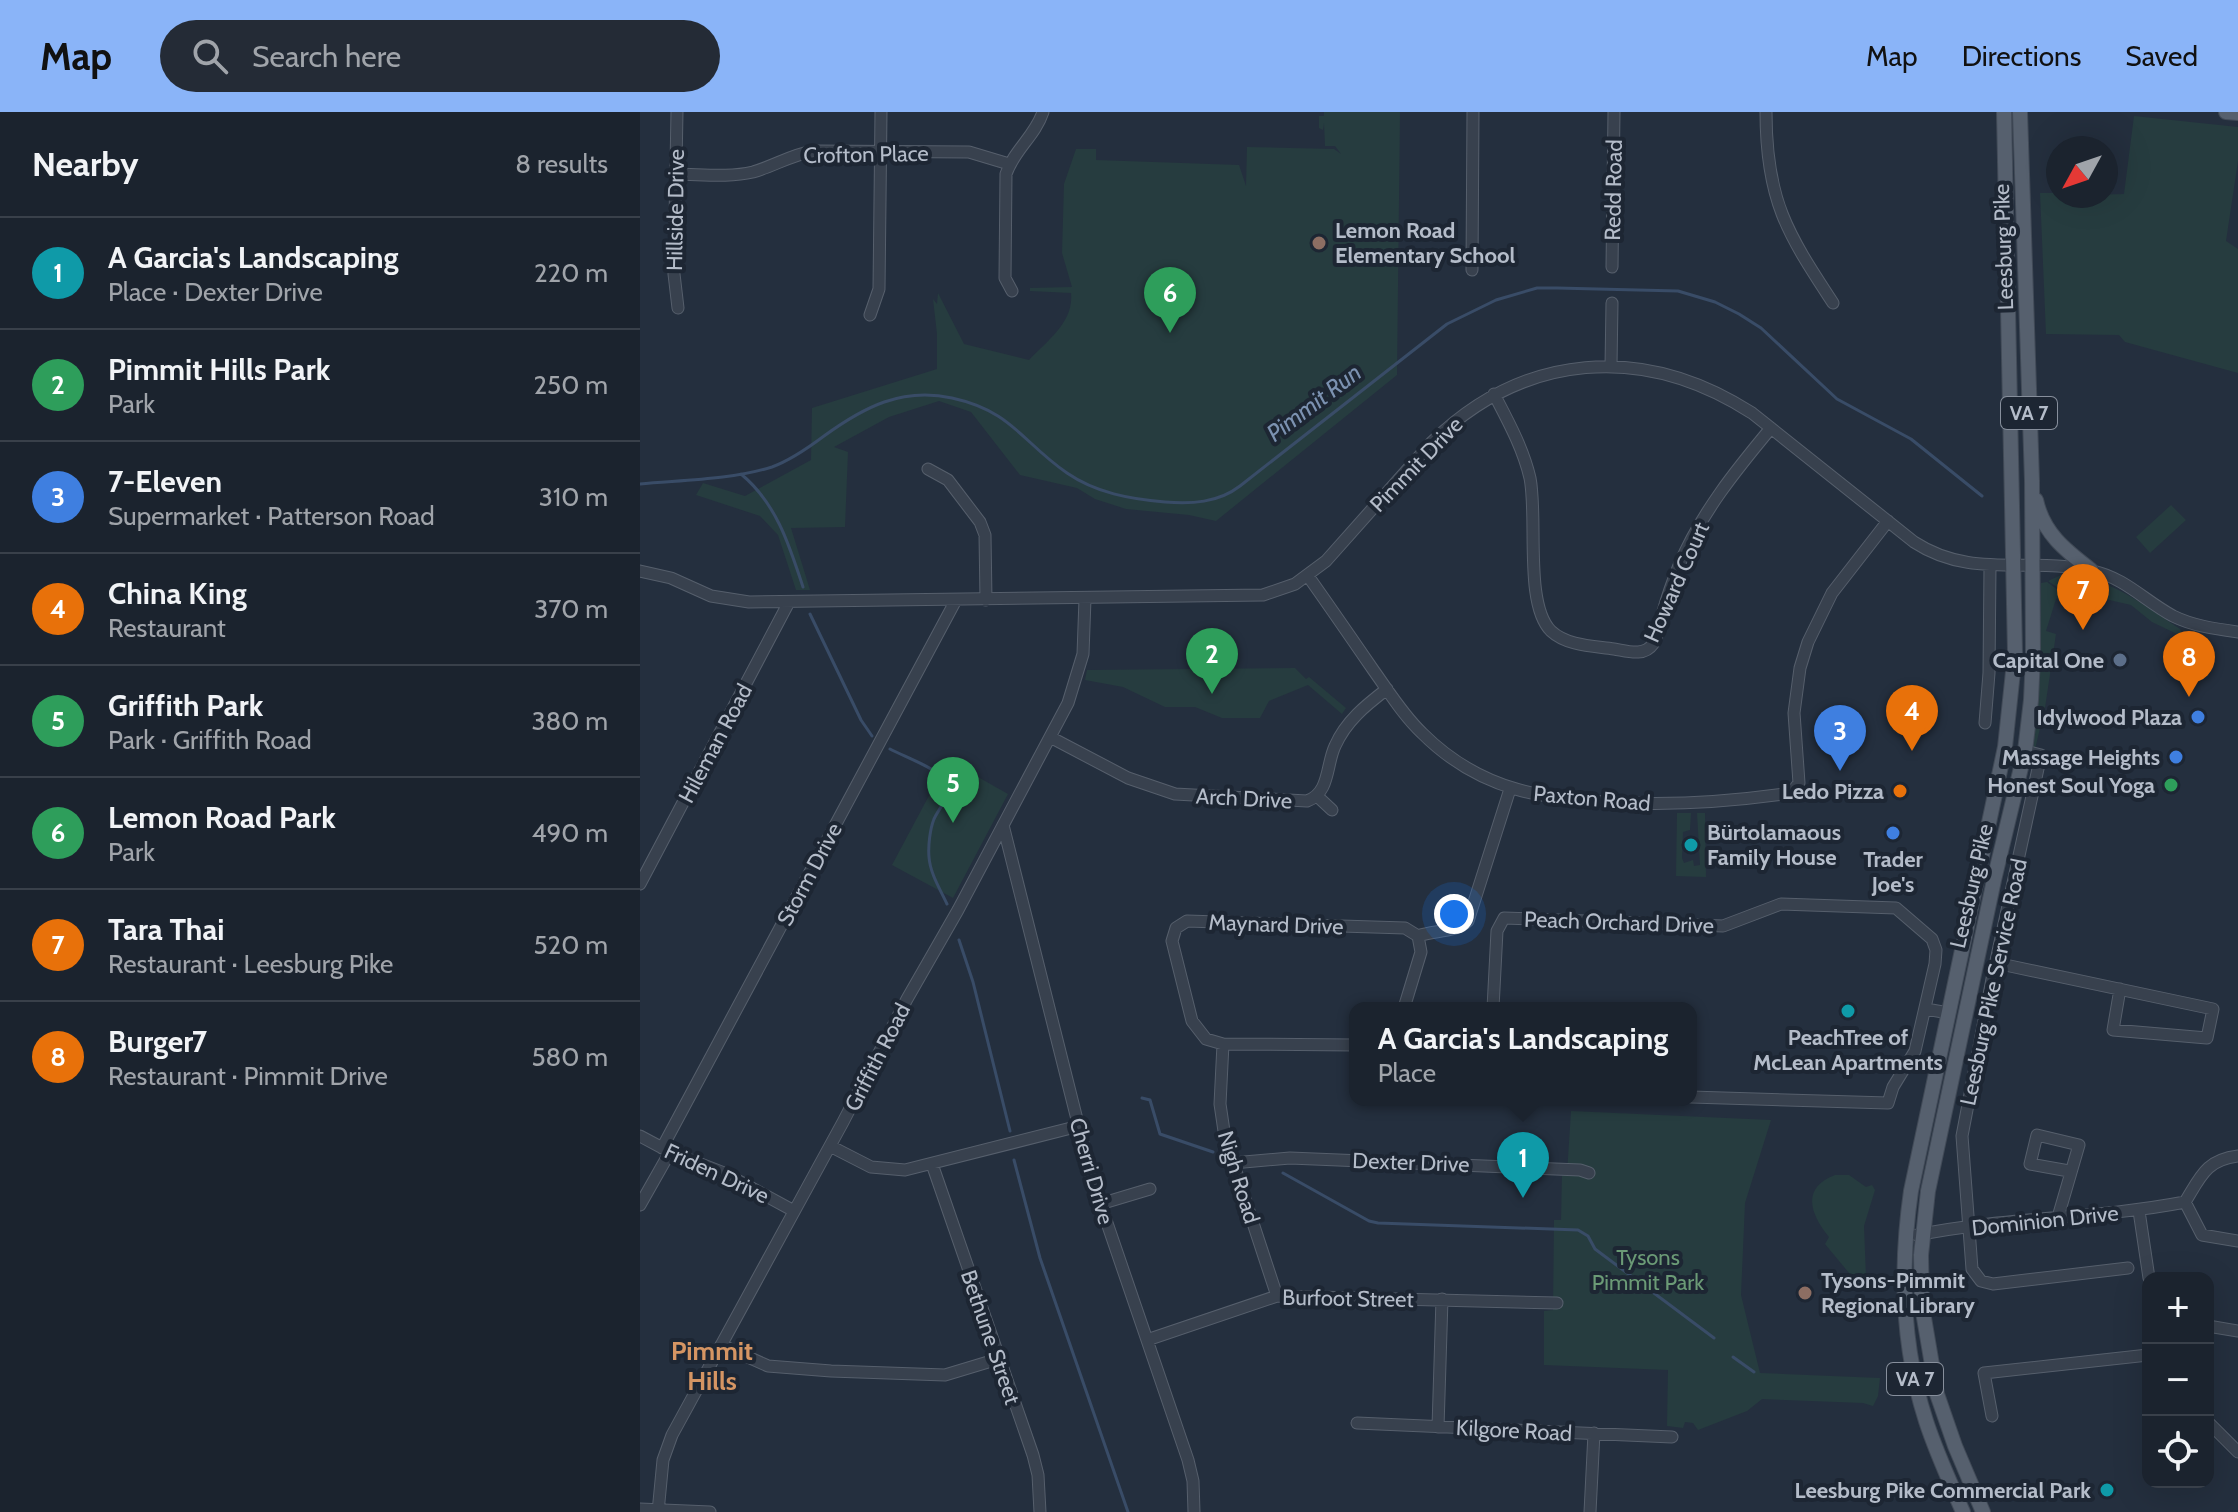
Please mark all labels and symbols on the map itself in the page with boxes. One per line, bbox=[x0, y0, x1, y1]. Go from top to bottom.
north arrow bbox=[2046, 136, 2118, 208]
street label: Redd Road bbox=[1599, 139, 1628, 241]
street label: Crofton Place bbox=[803, 140, 929, 169]
street label: Hillside Drive bbox=[661, 149, 690, 271]
street label: Leesburg Pike bbox=[1988, 183, 2019, 311]
place label: Lemon Road Elementary School bbox=[1335, 217, 1515, 269]
marker: Lemon Road Elementary School bbox=[1310, 234, 1328, 252]
pin: 6 bbox=[1144, 267, 1196, 333]
water label: Pimmit Run bbox=[1261, 358, 1367, 448]
road number: VA 7 bbox=[2001, 397, 2057, 429]
street label: Pimmit Drive bbox=[1364, 411, 1468, 518]
street label: Howard Court bbox=[1638, 517, 1715, 646]
pin: 7 bbox=[2057, 564, 2109, 630]
pin: 2 bbox=[1186, 628, 1238, 694]
pin: 8 bbox=[2163, 631, 2215, 697]
place label: Capital One bbox=[1992, 647, 2104, 674]
marker: Capital One bbox=[2111, 651, 2129, 669]
street label: Hileman Road bbox=[673, 679, 758, 807]
pin: 4 bbox=[1886, 685, 1938, 751]
place label: Idylwood Plaza bbox=[2037, 704, 2182, 731]
pin: 3 bbox=[1814, 705, 1866, 771]
marker: Idylwood Plaza bbox=[2189, 708, 2207, 726]
place label: Massage Heights bbox=[2002, 744, 2160, 771]
marker: Massage Heights bbox=[2167, 748, 2185, 766]
pin: 5 bbox=[927, 757, 979, 823]
place label: Honest Soul Yoga bbox=[1987, 772, 2155, 799]
marker: Honest Soul Yoga bbox=[2162, 776, 2180, 794]
place label: Ledo Pizza bbox=[1782, 778, 1884, 805]
street label: Paxton Road bbox=[1532, 780, 1652, 817]
street label: Arch Drive bbox=[1195, 782, 1293, 815]
marker: Ledo Pizza bbox=[1891, 782, 1909, 800]
street label: Storm Drive bbox=[771, 818, 848, 930]
place label: Bürtolamaous Family House bbox=[1707, 819, 1841, 871]
street label: Leesburg Pike bbox=[1944, 821, 1999, 951]
marker: Trader Joe's bbox=[1884, 824, 1902, 842]
marker: Bürtolamaous Family House bbox=[1682, 836, 1700, 854]
place label: Trader Joe's bbox=[1863, 846, 1924, 898]
street label: Leesburg Pike Service Road bbox=[1954, 856, 2033, 1108]
your location bbox=[1434, 894, 1474, 934]
street label: Peach Orchard Drive bbox=[1524, 906, 1714, 939]
street label: Maynard Drive bbox=[1208, 909, 1344, 940]
street label: Griffith Road bbox=[839, 999, 916, 1116]
marker: PeachTree of McLean Apartments bbox=[1839, 1002, 1857, 1020]
place label: PeachTree of McLean Apartments bbox=[1753, 1024, 1943, 1076]
street label: Cherri Drive bbox=[1063, 1115, 1120, 1228]
street label: Nigh Road bbox=[1212, 1128, 1265, 1227]
pin: 1 bbox=[1497, 1132, 1549, 1198]
street label: Friden Drive bbox=[660, 1138, 773, 1209]
street label: Dexter Drive bbox=[1352, 1147, 1470, 1178]
street label: Dominion Drive bbox=[1970, 1199, 2120, 1242]
park label: Tysons Pimmit Park bbox=[1592, 1244, 1704, 1296]
street label: Bethune Street bbox=[955, 1266, 1026, 1408]
place label: Tysons-Pimmit Regional Library bbox=[1821, 1267, 1975, 1319]
street label: Burfoot Street bbox=[1282, 1284, 1415, 1313]
marker: Tysons-Pimmit Regional Library bbox=[1796, 1284, 1814, 1302]
district label: Pimmit Hills bbox=[671, 1335, 753, 1397]
road number: VA 7 bbox=[1887, 1363, 1943, 1395]
street label: Kilgore Road bbox=[1455, 1414, 1573, 1447]
place label: Leesburg Pike Commercial Park bbox=[1795, 1477, 2091, 1504]
marker: Leesburg Pike Commercial Park bbox=[2098, 1481, 2116, 1499]

